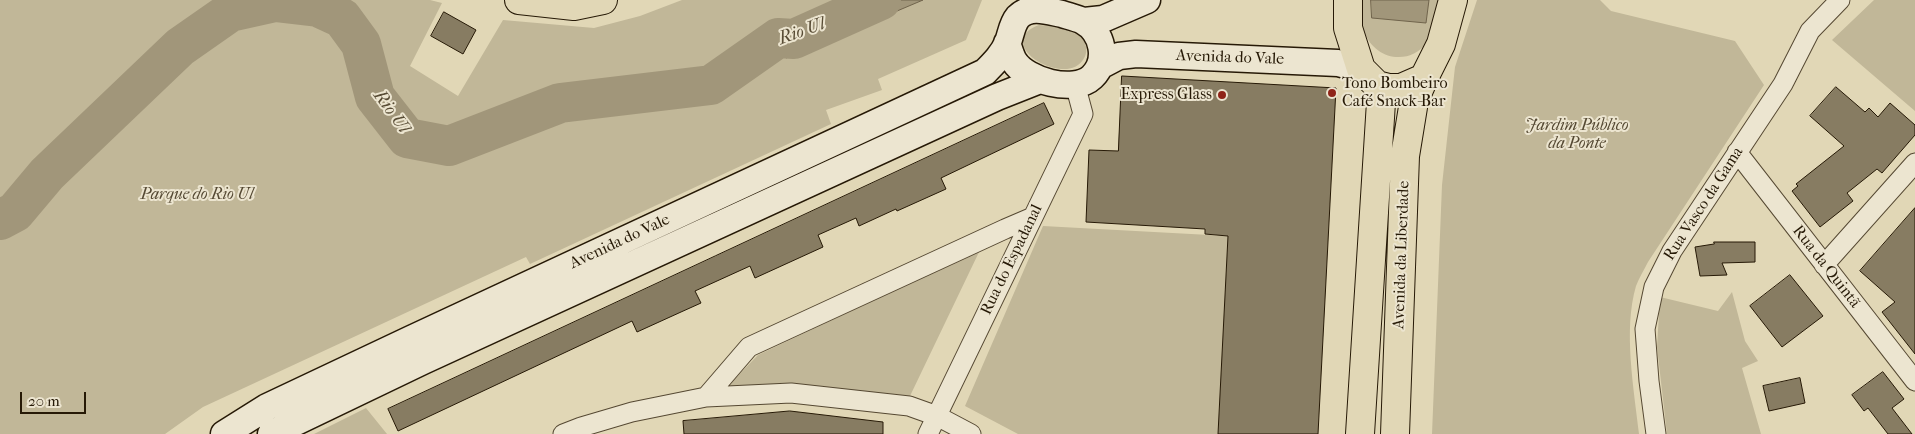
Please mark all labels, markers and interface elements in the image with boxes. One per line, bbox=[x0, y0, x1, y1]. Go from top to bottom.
water label: Rio Ul bbox=[776, 14, 828, 50]
street label: Avenida do Vale bbox=[1176, 47, 1284, 69]
place label: Tono Bombeiro Café Snack-Bar bbox=[1342, 74, 1448, 112]
place label: Express Glass bbox=[1120, 85, 1212, 105]
water label: Rio Ul bbox=[368, 86, 414, 138]
marker: Tono Bombeiro Café Snack-Bar bbox=[1326, 87, 1338, 99]
marker: Express Glass bbox=[1216, 89, 1228, 101]
park label: Jardim Público da Ponte bbox=[1525, 116, 1629, 154]
street label: Rua Vasco da Gama bbox=[1660, 144, 1748, 264]
street label: Avenida da Liberdade bbox=[1390, 180, 1414, 330]
park label: Parque do Rio Ul bbox=[141, 185, 253, 205]
street label: Rua do Espadanal bbox=[977, 202, 1047, 318]
street label: Avenida do Vale bbox=[567, 210, 673, 274]
street label: Rua da Quintã bbox=[1788, 222, 1864, 312]
scale bar bbox=[22, 382, 89, 414]
text: 20 m bbox=[28, 392, 60, 410]

